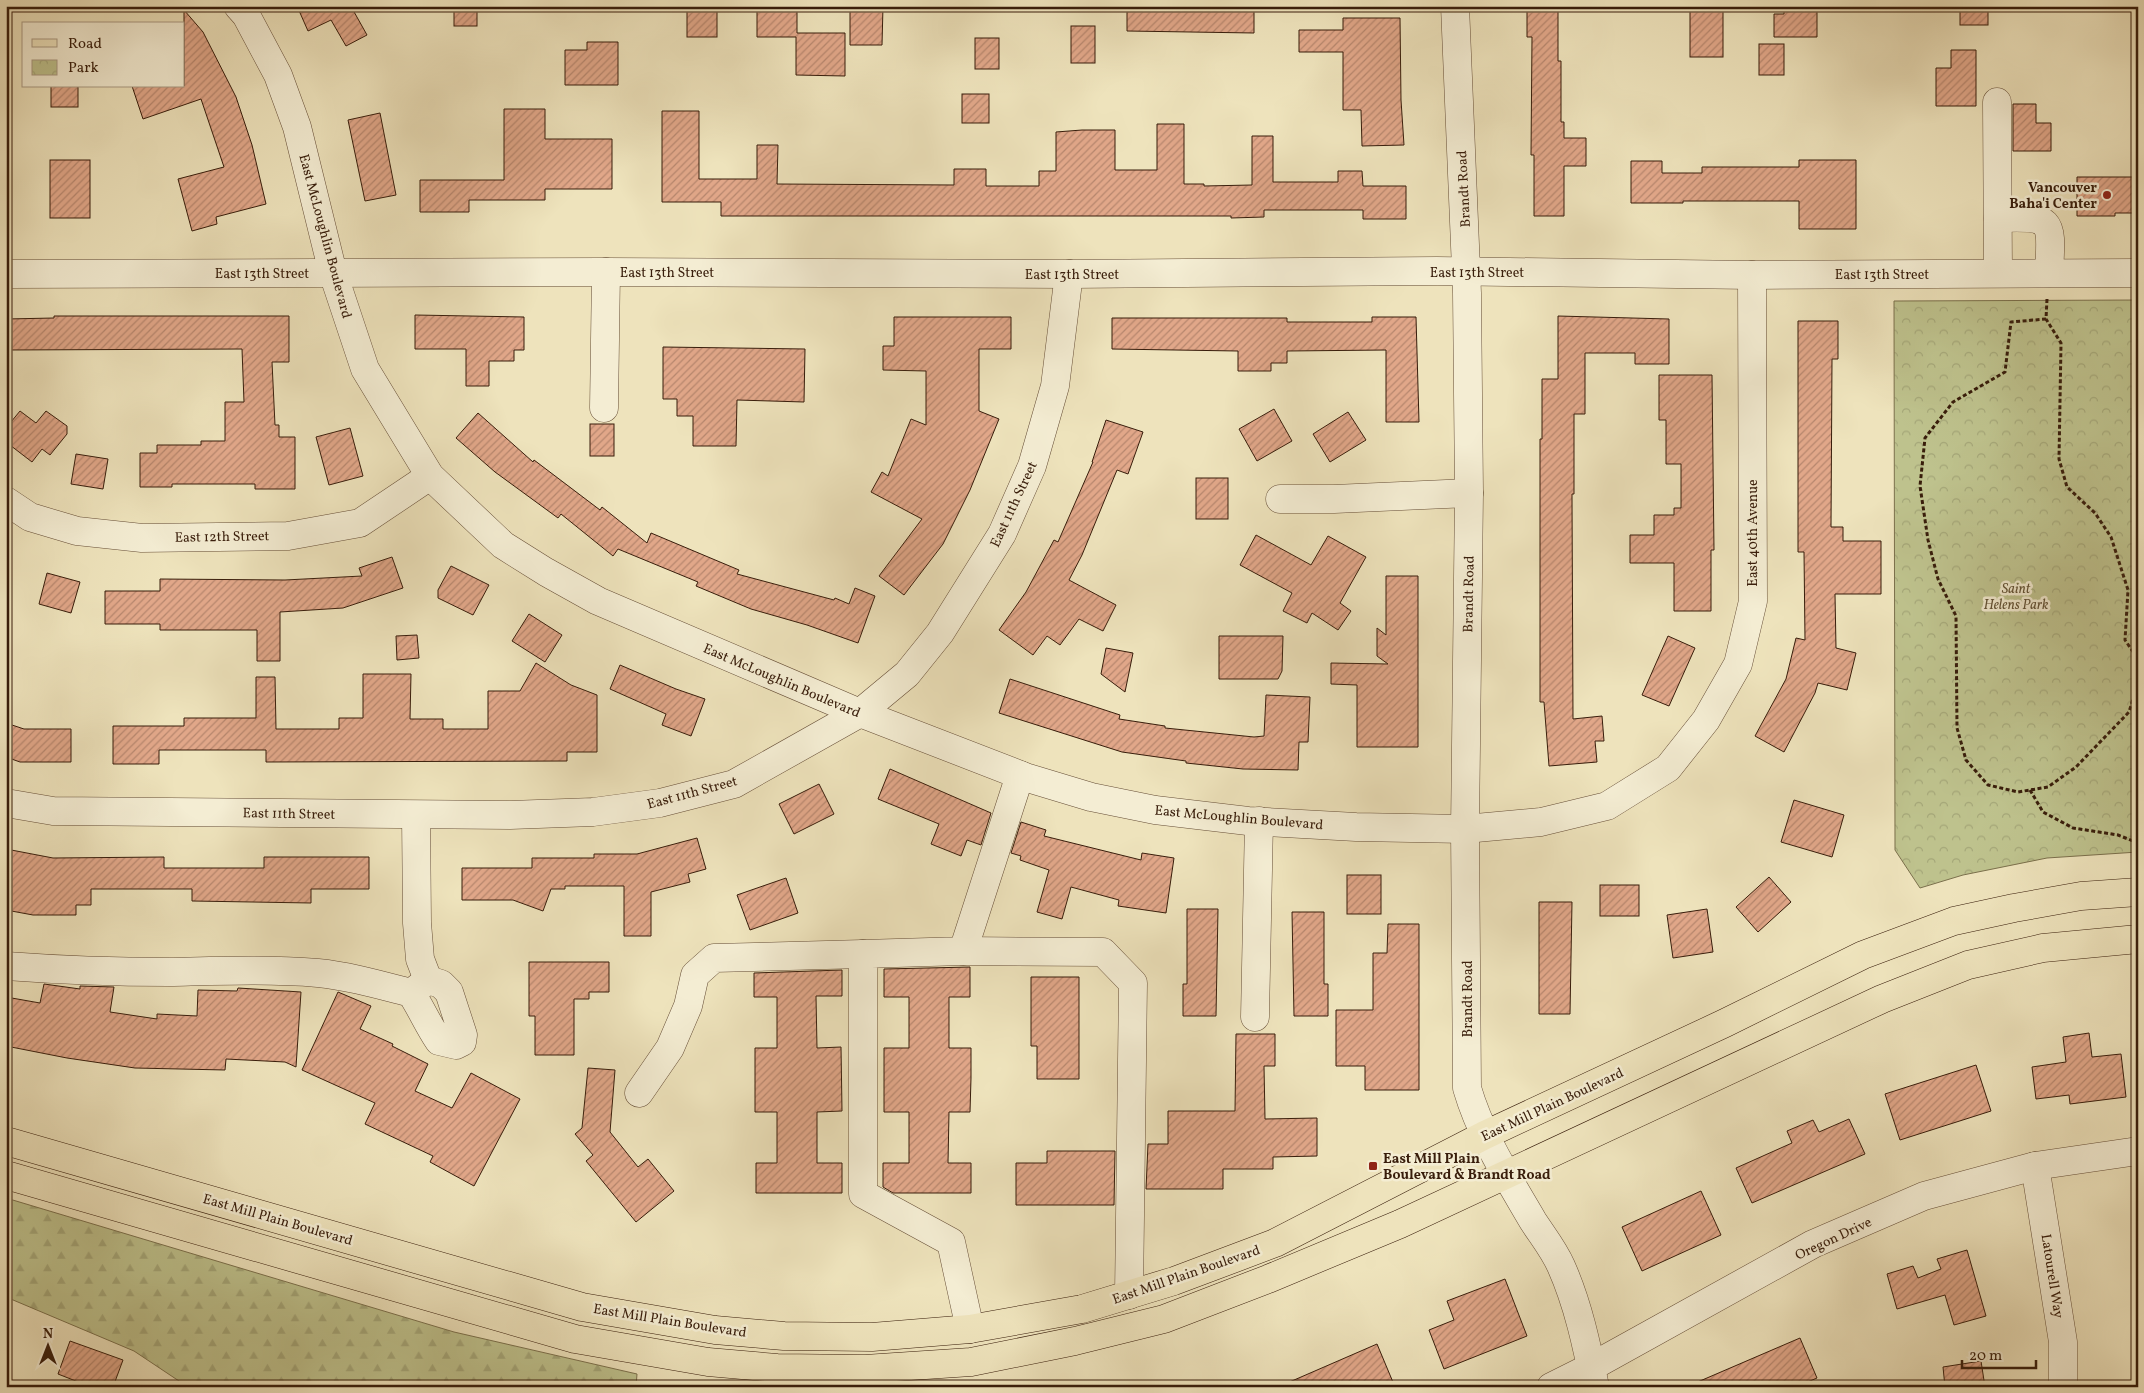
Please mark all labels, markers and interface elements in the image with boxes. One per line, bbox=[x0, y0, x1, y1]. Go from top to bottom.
legend bbox=[22, 22, 185, 88]
text: Road bbox=[68, 34, 102, 55]
text: Park bbox=[68, 58, 99, 79]
street label: Brandt Road bbox=[1453, 150, 1476, 228]
street label: East McLoughlin Boulevard bbox=[293, 152, 356, 321]
place label: Vancouver Baha'i Center bbox=[2009, 179, 2097, 214]
marker: Vancouver Baha'i Center bbox=[2101, 189, 2113, 201]
street label: East 13th Street bbox=[620, 264, 714, 283]
street label: East 13th Street bbox=[1430, 264, 1524, 283]
street label: East 13th Street bbox=[215, 265, 309, 284]
street label: East 13th Street bbox=[1025, 266, 1119, 285]
street label: East 13th Street bbox=[1835, 266, 1929, 285]
street label: East 11th Street bbox=[986, 459, 1043, 551]
street label: East 40th Avenue bbox=[1744, 479, 1763, 587]
street label: East 12th Street bbox=[174, 527, 270, 548]
street label: Brandt Road bbox=[1459, 555, 1480, 633]
park label: Saint Helens Park bbox=[1983, 580, 2049, 615]
street label: East McLoughlin Boulevard bbox=[700, 640, 863, 723]
street label: East 11th Street bbox=[645, 772, 740, 815]
street label: East McLoughlin Boulevard bbox=[1154, 802, 1324, 835]
street label: East 11th Street bbox=[242, 804, 336, 825]
street label: Brandt Road bbox=[1459, 960, 1478, 1038]
street label: East Mill Plain Boulevard bbox=[1478, 1064, 1627, 1147]
place label: East Mill Plain Boulevard & Brandt Road bbox=[1383, 1150, 1551, 1185]
marker: East Mill Plain Boulevard & Brandt Road bbox=[1367, 1160, 1379, 1172]
street label: East Mill Plain Boulevard bbox=[200, 1190, 355, 1251]
street label: Oregon Drive bbox=[1792, 1213, 1875, 1265]
street label: Latourell Way bbox=[2035, 1233, 2068, 1320]
street label: East Mill Plain Boulevard bbox=[1110, 1241, 1263, 1310]
street label: East Mill Plain Boulevard bbox=[592, 1300, 748, 1343]
north arrow bbox=[22, 1320, 72, 1370]
text: N bbox=[43, 1325, 53, 1344]
scale bar bbox=[1962, 1338, 2035, 1370]
text: 20 m bbox=[1969, 1346, 2002, 1367]

